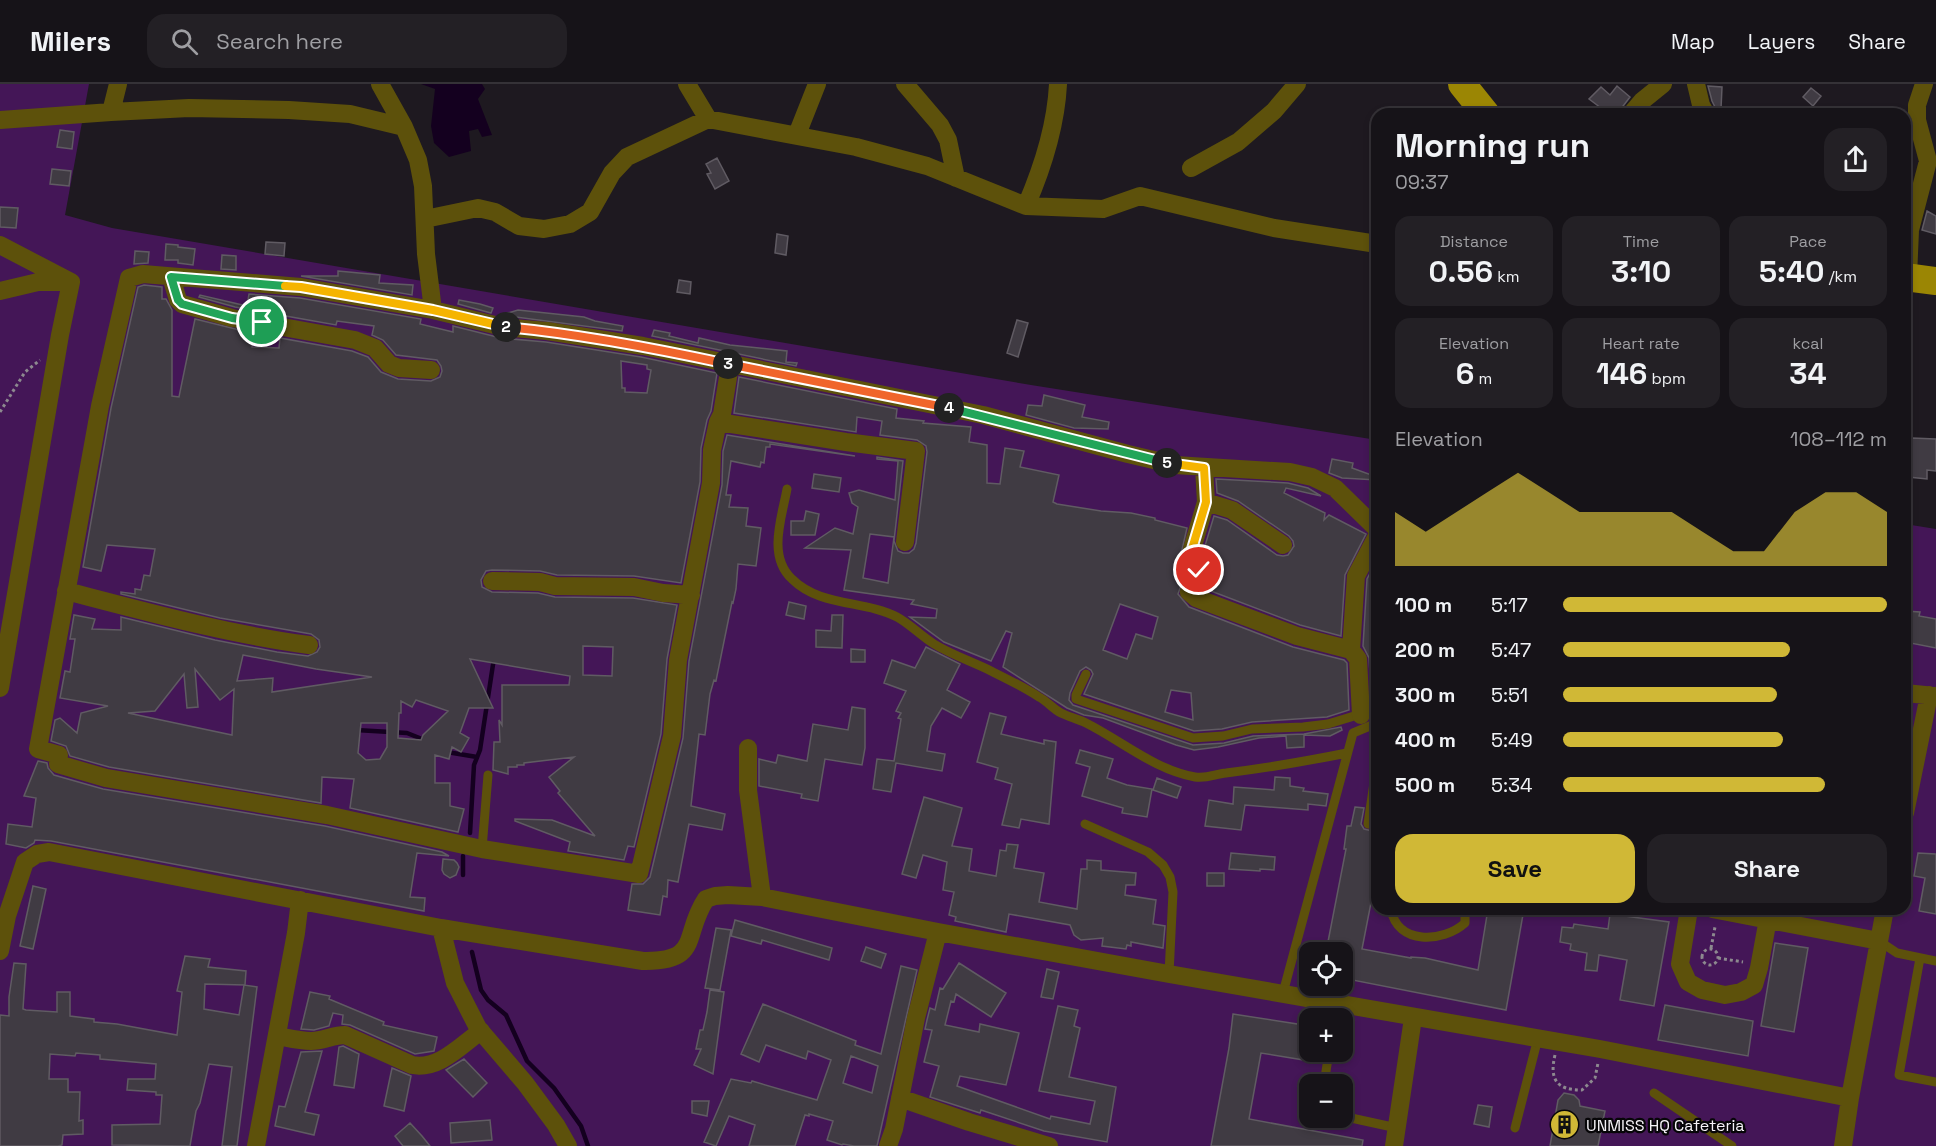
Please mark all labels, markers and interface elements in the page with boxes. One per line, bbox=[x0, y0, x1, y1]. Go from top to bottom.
search box bbox=[147, 14, 567, 68]
text: Milers bbox=[30, 23, 111, 59]
icon: search bbox=[168, 25, 201, 58]
text: Search here bbox=[216, 27, 343, 55]
text: Map bbox=[1671, 28, 1715, 55]
text: Layers bbox=[1748, 28, 1815, 55]
text: Share bbox=[1848, 28, 1906, 55]
text: Morning run bbox=[1395, 125, 1590, 167]
button: share bbox=[1824, 128, 1887, 191]
text: 09:37 bbox=[1395, 169, 1448, 195]
text: Distance bbox=[1440, 231, 1508, 252]
text: Time bbox=[1623, 231, 1659, 252]
text: Pace bbox=[1789, 231, 1827, 252]
text: 0.56 bbox=[1428, 252, 1493, 291]
text: 3:10 bbox=[1611, 252, 1671, 291]
text: 5:40 bbox=[1759, 252, 1825, 291]
text: km bbox=[1493, 266, 1520, 287]
text: /km bbox=[1825, 266, 1857, 287]
pin bbox=[236, 296, 287, 347]
icon: arrive bbox=[245, 305, 278, 338]
pin: 2 bbox=[491, 312, 521, 342]
text: 2 bbox=[501, 316, 511, 337]
text: Elevation bbox=[1439, 333, 1509, 354]
text: Heart rate bbox=[1602, 333, 1680, 354]
text: kcal bbox=[1793, 333, 1823, 354]
pin: 3 bbox=[713, 349, 743, 379]
text: 3 bbox=[723, 353, 733, 374]
text: 6 bbox=[1456, 354, 1474, 393]
text: 146 bbox=[1596, 354, 1647, 393]
text: 34 bbox=[1789, 354, 1827, 393]
text: m bbox=[1474, 368, 1492, 389]
text: bpm bbox=[1647, 368, 1686, 389]
pin: 4 bbox=[934, 393, 964, 423]
text: 4 bbox=[944, 397, 954, 418]
text: Elevation bbox=[1395, 426, 1483, 452]
text: 108–112 m bbox=[1790, 426, 1887, 452]
pin: 5 bbox=[1152, 448, 1182, 478]
text: 5 bbox=[1162, 452, 1172, 473]
pin bbox=[1173, 544, 1224, 595]
icon: check bbox=[1182, 553, 1215, 586]
text: 100 m bbox=[1395, 592, 1452, 618]
text: 5:17 bbox=[1491, 592, 1528, 618]
text: 200 m bbox=[1395, 637, 1455, 663]
text: 5:47 bbox=[1491, 637, 1531, 663]
text: 300 m bbox=[1395, 682, 1455, 708]
text: 5:51 bbox=[1491, 682, 1528, 708]
text: 400 m bbox=[1395, 727, 1456, 753]
text: 5:49 bbox=[1491, 727, 1533, 753]
text: 500 m bbox=[1395, 772, 1455, 798]
text: 5:34 bbox=[1491, 772, 1533, 798]
button: Save bbox=[1395, 834, 1635, 903]
button: Share bbox=[1647, 834, 1887, 903]
map controls bbox=[1299, 942, 1353, 1128]
button: locate bbox=[1299, 942, 1353, 996]
button: + bbox=[1299, 1008, 1353, 1062]
button: − bbox=[1299, 1074, 1353, 1128]
building icon: UNMISS HQ Cafeteria bbox=[1549, 1109, 1581, 1141]
place label: UNMISS HQ Cafeteria bbox=[1586, 1115, 1745, 1136]

